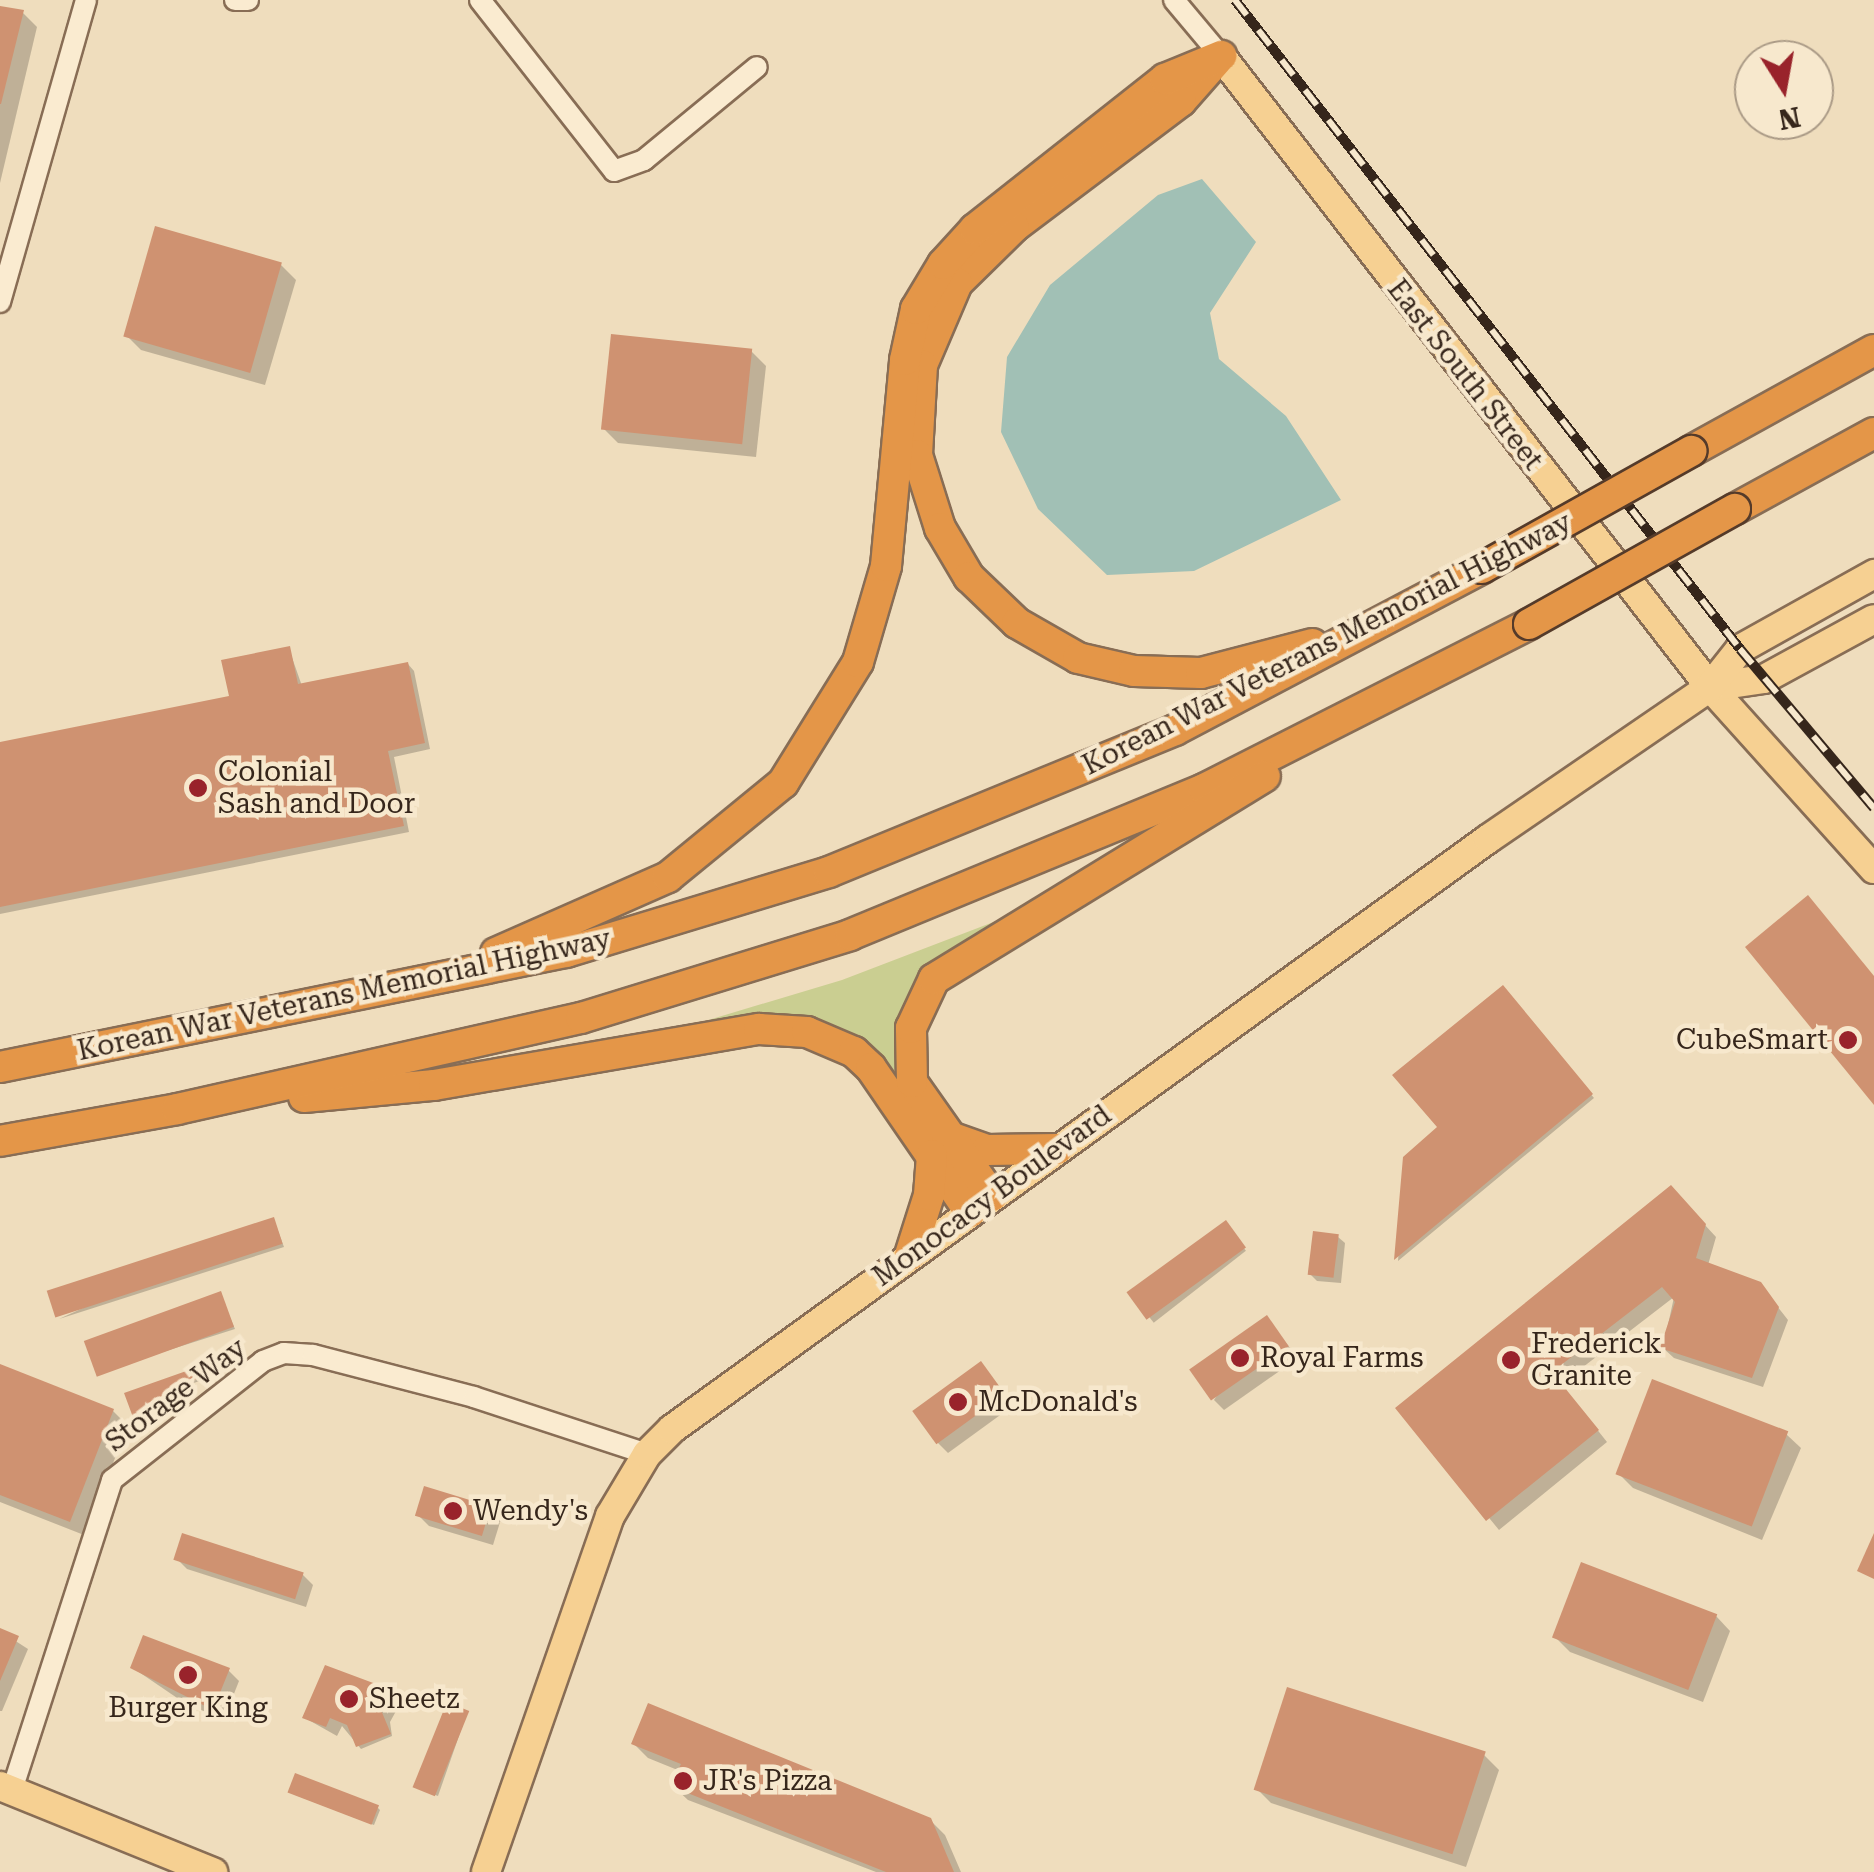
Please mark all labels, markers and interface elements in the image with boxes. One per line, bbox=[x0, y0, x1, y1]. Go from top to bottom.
north arrow bbox=[1734, 40, 1834, 140]
text: N bbox=[1776, 100, 1803, 136]
street label: East South Street bbox=[1380, 273, 1550, 477]
street label: Korean War Veterans Memorial Highway bbox=[1077, 506, 1577, 782]
place label: Colonial Sash and Door bbox=[218, 755, 415, 821]
marker: Colonial Sash and Door bbox=[187, 777, 209, 799]
street label: Korean War Veterans Memorial Highway bbox=[74, 922, 614, 1068]
place label: CubeSmart bbox=[1676, 1023, 1828, 1057]
marker: CubeSmart bbox=[1837, 1029, 1859, 1051]
street label: Monocacy Boulevard bbox=[866, 1098, 1118, 1294]
place label: Frederick Granite bbox=[1531, 1327, 1661, 1393]
street label: Storage Way bbox=[99, 1331, 253, 1459]
place label: Royal Farms bbox=[1260, 1341, 1423, 1375]
marker: Royal Farms bbox=[1229, 1347, 1251, 1369]
marker: Frederick Granite bbox=[1500, 1349, 1522, 1371]
place label: McDonald's bbox=[978, 1385, 1138, 1419]
marker: McDonald's bbox=[947, 1391, 969, 1413]
place label: Wendy's bbox=[473, 1494, 588, 1528]
marker: Wendy's bbox=[442, 1500, 464, 1522]
marker: Burger King bbox=[177, 1664, 199, 1686]
place label: Sheetz bbox=[369, 1682, 459, 1716]
marker: Sheetz bbox=[338, 1688, 360, 1710]
place label: Burger King bbox=[108, 1691, 268, 1725]
place label: JR's Pizza bbox=[703, 1764, 832, 1798]
marker: JR's Pizza bbox=[672, 1770, 694, 1792]

